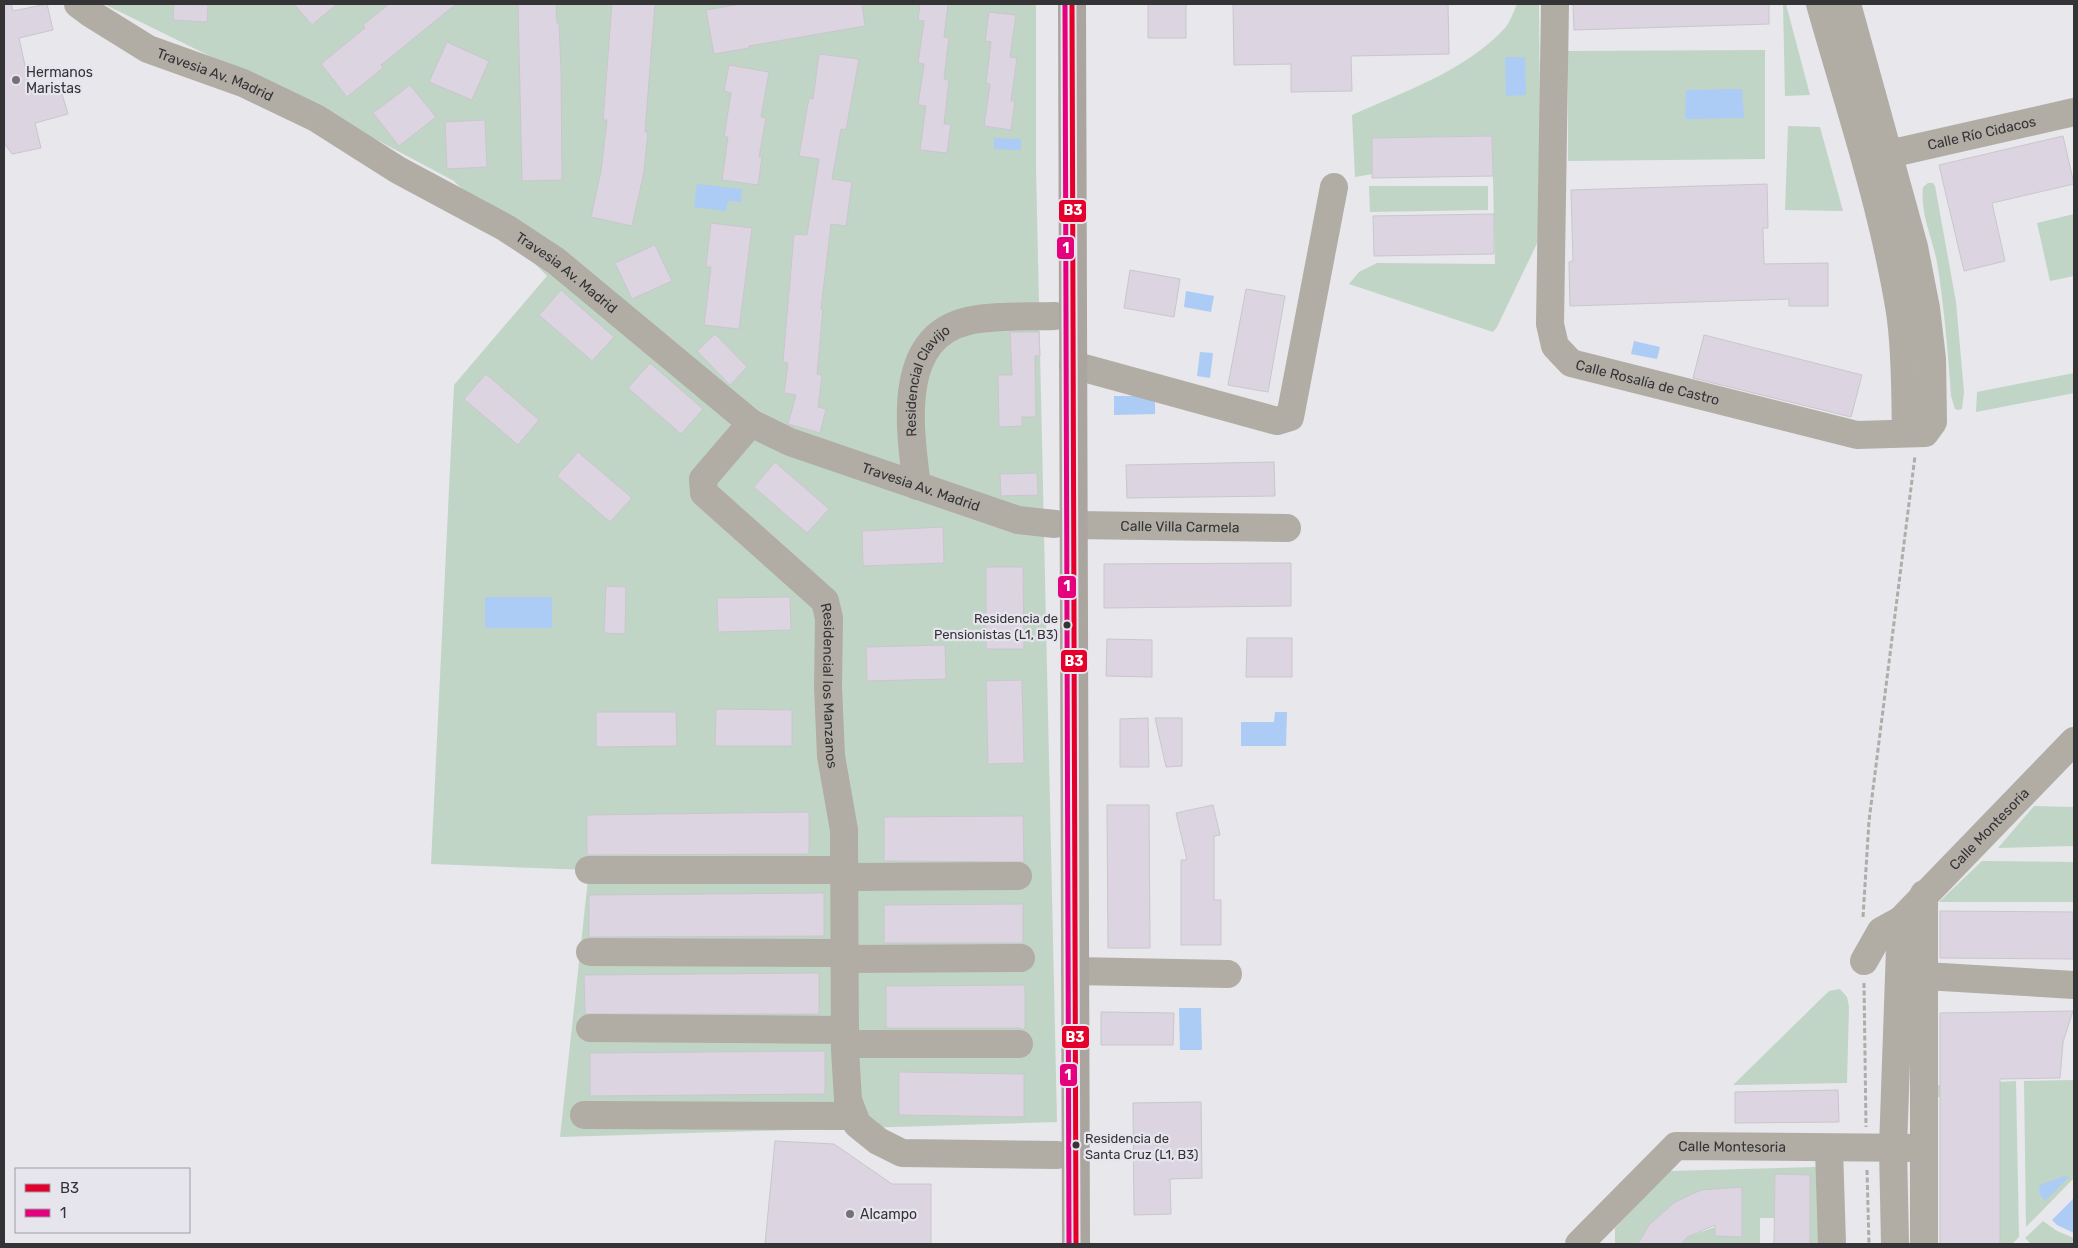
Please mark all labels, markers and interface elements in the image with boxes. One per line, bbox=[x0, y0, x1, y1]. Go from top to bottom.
street label: Travesia Av. Madrid bbox=[154, 44, 276, 105]
place label: Hermanos Maristas bbox=[26, 64, 93, 97]
marker: Hermanos Maristas bbox=[10, 74, 22, 86]
street label: Calle Río Cidacos bbox=[1926, 112, 2038, 154]
line badge: B3 bbox=[1058, 199, 1087, 223]
text: B3 bbox=[1063, 202, 1083, 219]
street label: Travesia Av. Madrid bbox=[512, 228, 621, 317]
line badge: 1 bbox=[1056, 236, 1075, 260]
text: 1 bbox=[1063, 240, 1070, 257]
street label: Residencial Clavijo bbox=[902, 321, 953, 437]
street label: Calle Rosalía de Castro bbox=[1574, 356, 1721, 409]
street label: Travesia Av. Madrid bbox=[860, 459, 982, 515]
street label: Calle Villa Carmela bbox=[1120, 517, 1240, 536]
line badge: 1 bbox=[1057, 575, 1077, 599]
text: 1 bbox=[1064, 578, 1071, 595]
street label: Residencial los Manzanos bbox=[817, 601, 842, 770]
place label: Residencia de Pensionistas (L1, B3) bbox=[934, 611, 1058, 642]
marker: Residencia de Pensionistas (L1, B3) bbox=[1062, 620, 1072, 630]
line badge: B3 bbox=[1060, 649, 1088, 673]
text: B3 bbox=[1064, 653, 1084, 670]
street label: Calle Montesoria bbox=[1946, 784, 2033, 874]
line badge: B3 bbox=[1061, 1025, 1090, 1049]
text: B3 bbox=[1065, 1029, 1085, 1046]
line badge: 1 bbox=[1059, 1063, 1078, 1087]
text: 1 bbox=[1065, 1067, 1072, 1084]
place label: Residencia de Santa Cruz (L1, B3) bbox=[1085, 1131, 1198, 1162]
street label: Calle Montesoria bbox=[1678, 1138, 1786, 1155]
marker: Residencia de Santa Cruz (L1, B3) bbox=[1071, 1140, 1081, 1150]
legend bbox=[15, 1168, 190, 1233]
text: B3 bbox=[60, 1179, 79, 1197]
text: 1 bbox=[60, 1204, 66, 1222]
place label: Alcampo bbox=[860, 1206, 917, 1223]
marker: Alcampo bbox=[844, 1208, 856, 1220]

